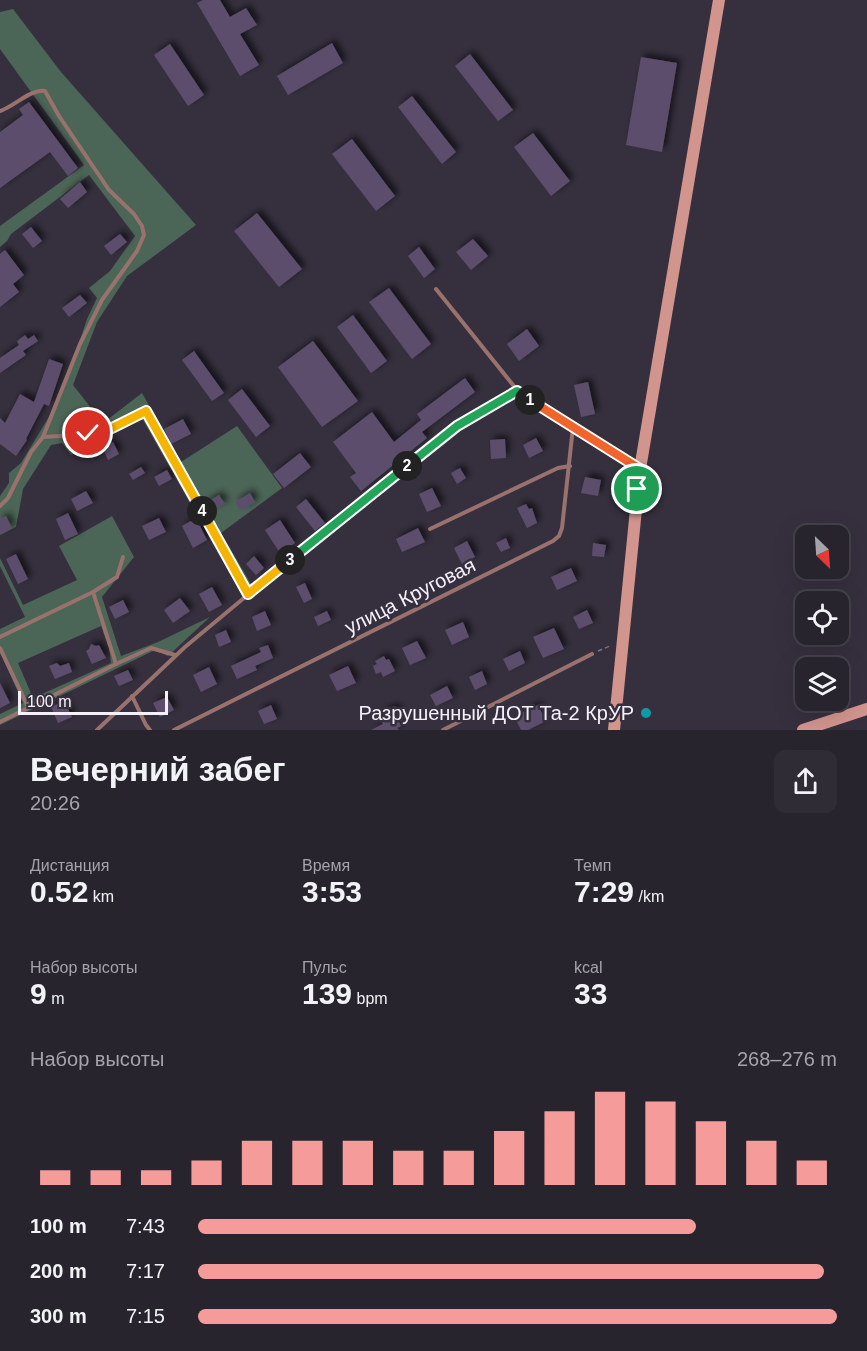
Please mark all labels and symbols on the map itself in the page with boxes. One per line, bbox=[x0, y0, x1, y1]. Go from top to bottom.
pin: 1 bbox=[515, 385, 545, 415]
pin bbox=[62, 407, 113, 458]
pin: 2 bbox=[392, 451, 422, 481]
pin bbox=[611, 463, 662, 514]
pin: 4 bbox=[187, 496, 217, 526]
north arrow bbox=[795, 525, 849, 579]
pin: 3 bbox=[275, 545, 305, 575]
street label: улица Круговая bbox=[341, 554, 479, 638]
scale bar bbox=[18, 688, 168, 716]
place label: Разрушенный ДОТ Та-2 КрУР bbox=[359, 702, 634, 724]
marker: Разрушенный ДОТ Та-2 КрУР bbox=[639, 706, 653, 720]

